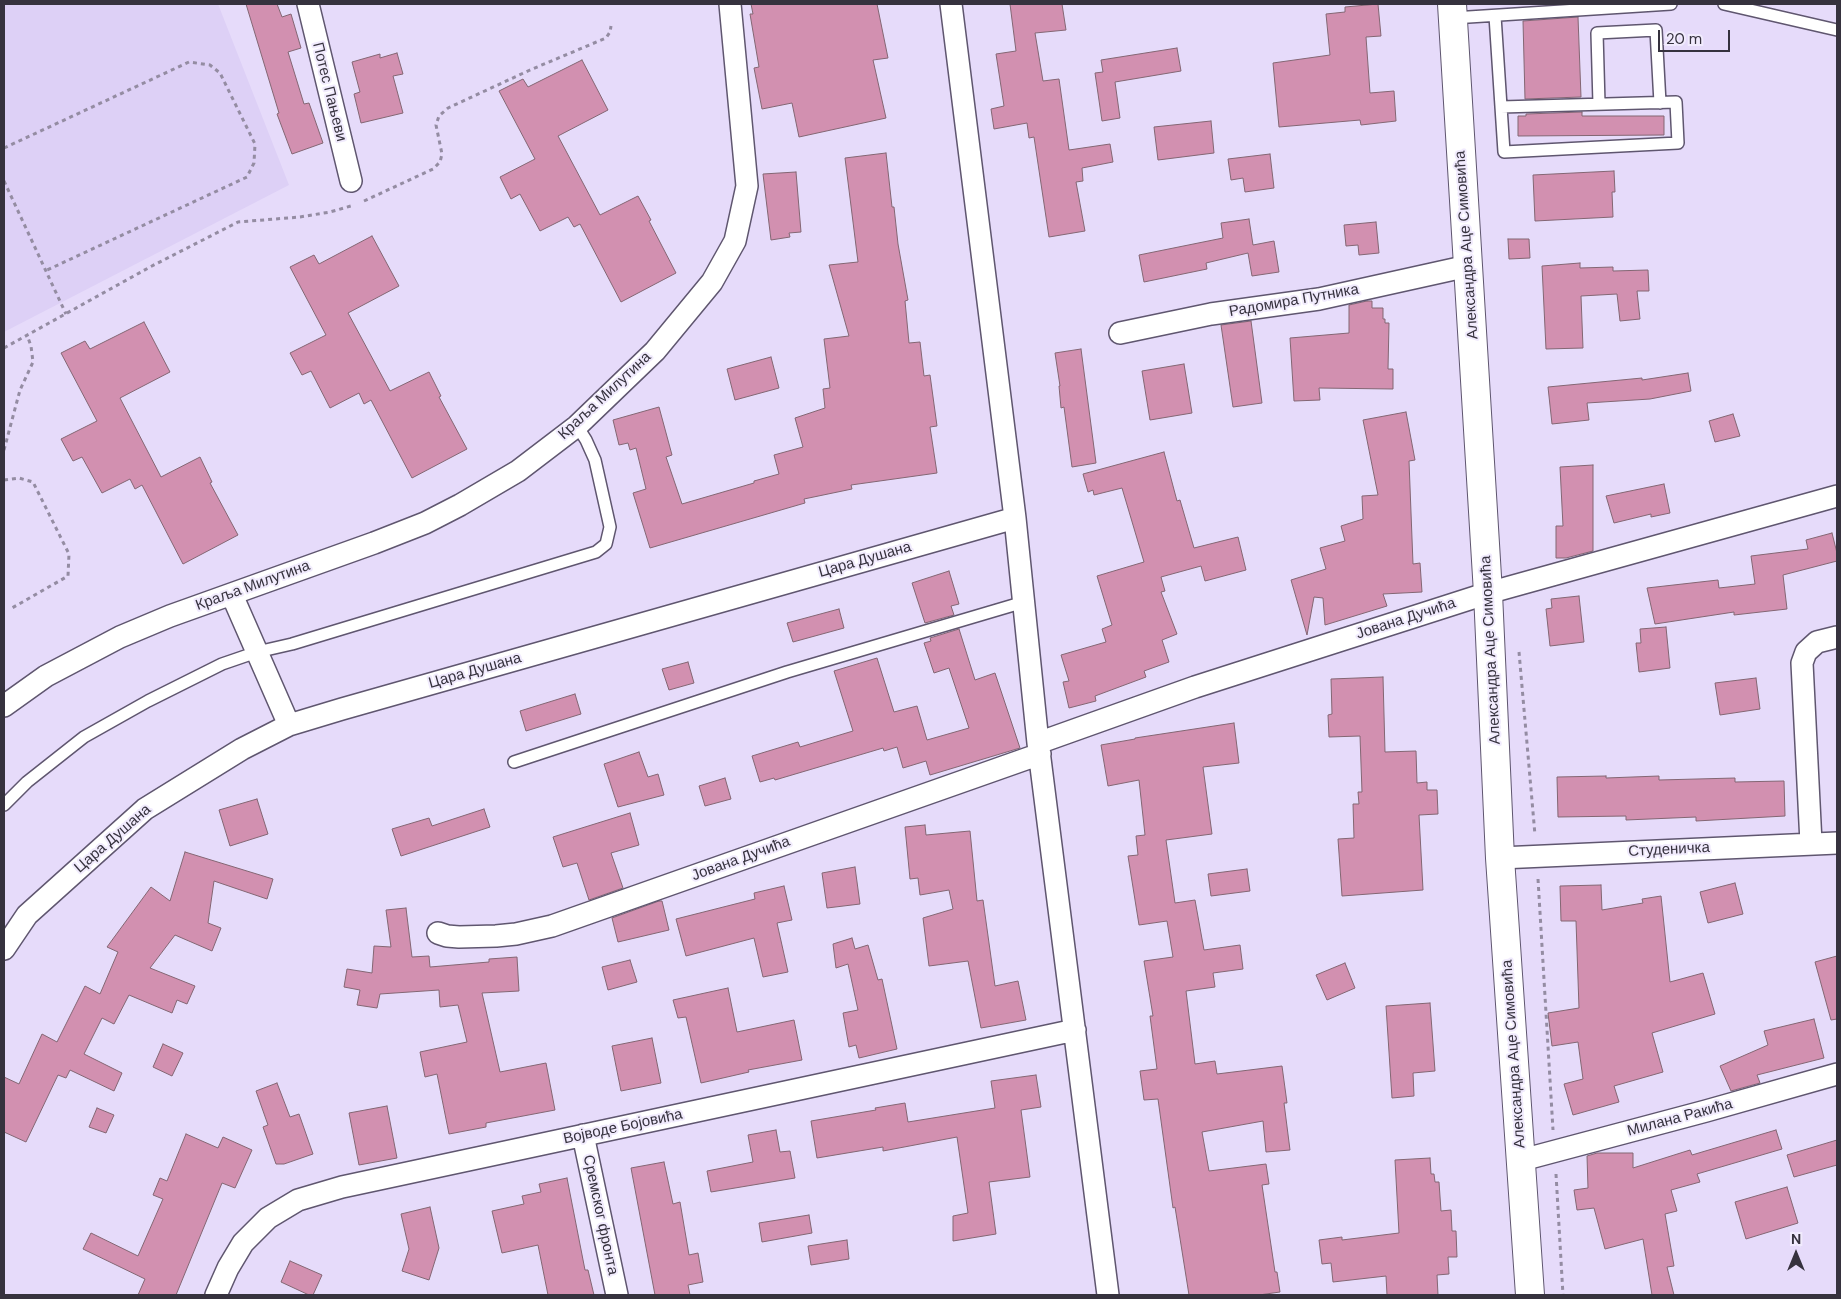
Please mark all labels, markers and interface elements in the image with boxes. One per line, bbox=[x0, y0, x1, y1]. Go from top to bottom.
scale bar bbox=[1661, 20, 1734, 52]
text: 20 m bbox=[1666, 29, 1702, 49]
street label: Потес Пањеви bbox=[308, 41, 350, 143]
street label: Александра Аце Симовића bbox=[1451, 150, 1483, 340]
street label: Радомира Путника bbox=[1228, 281, 1360, 321]
street label: Краља Милутина bbox=[555, 348, 655, 444]
street label: Цара Душана bbox=[817, 538, 913, 582]
street label: Александра Аце Симовића bbox=[1477, 555, 1505, 745]
street label: Краља Милутина bbox=[193, 557, 313, 615]
street label: Јована Дучића bbox=[1354, 594, 1458, 644]
street label: Цара Душана bbox=[427, 649, 523, 693]
street label: Цара Душана bbox=[71, 801, 155, 877]
street label: Јована Дучића bbox=[689, 833, 793, 885]
street label: Студеничка bbox=[1628, 839, 1710, 861]
street label: Александра Аце Симовића bbox=[1498, 959, 1530, 1149]
street label: Милана Ракића bbox=[1625, 1095, 1735, 1141]
street label: Војводе Бојовића bbox=[562, 1106, 684, 1148]
street label: Сремског фронта bbox=[578, 1153, 622, 1277]
north arrow bbox=[1771, 1229, 1821, 1279]
text: N bbox=[1791, 1230, 1801, 1248]

